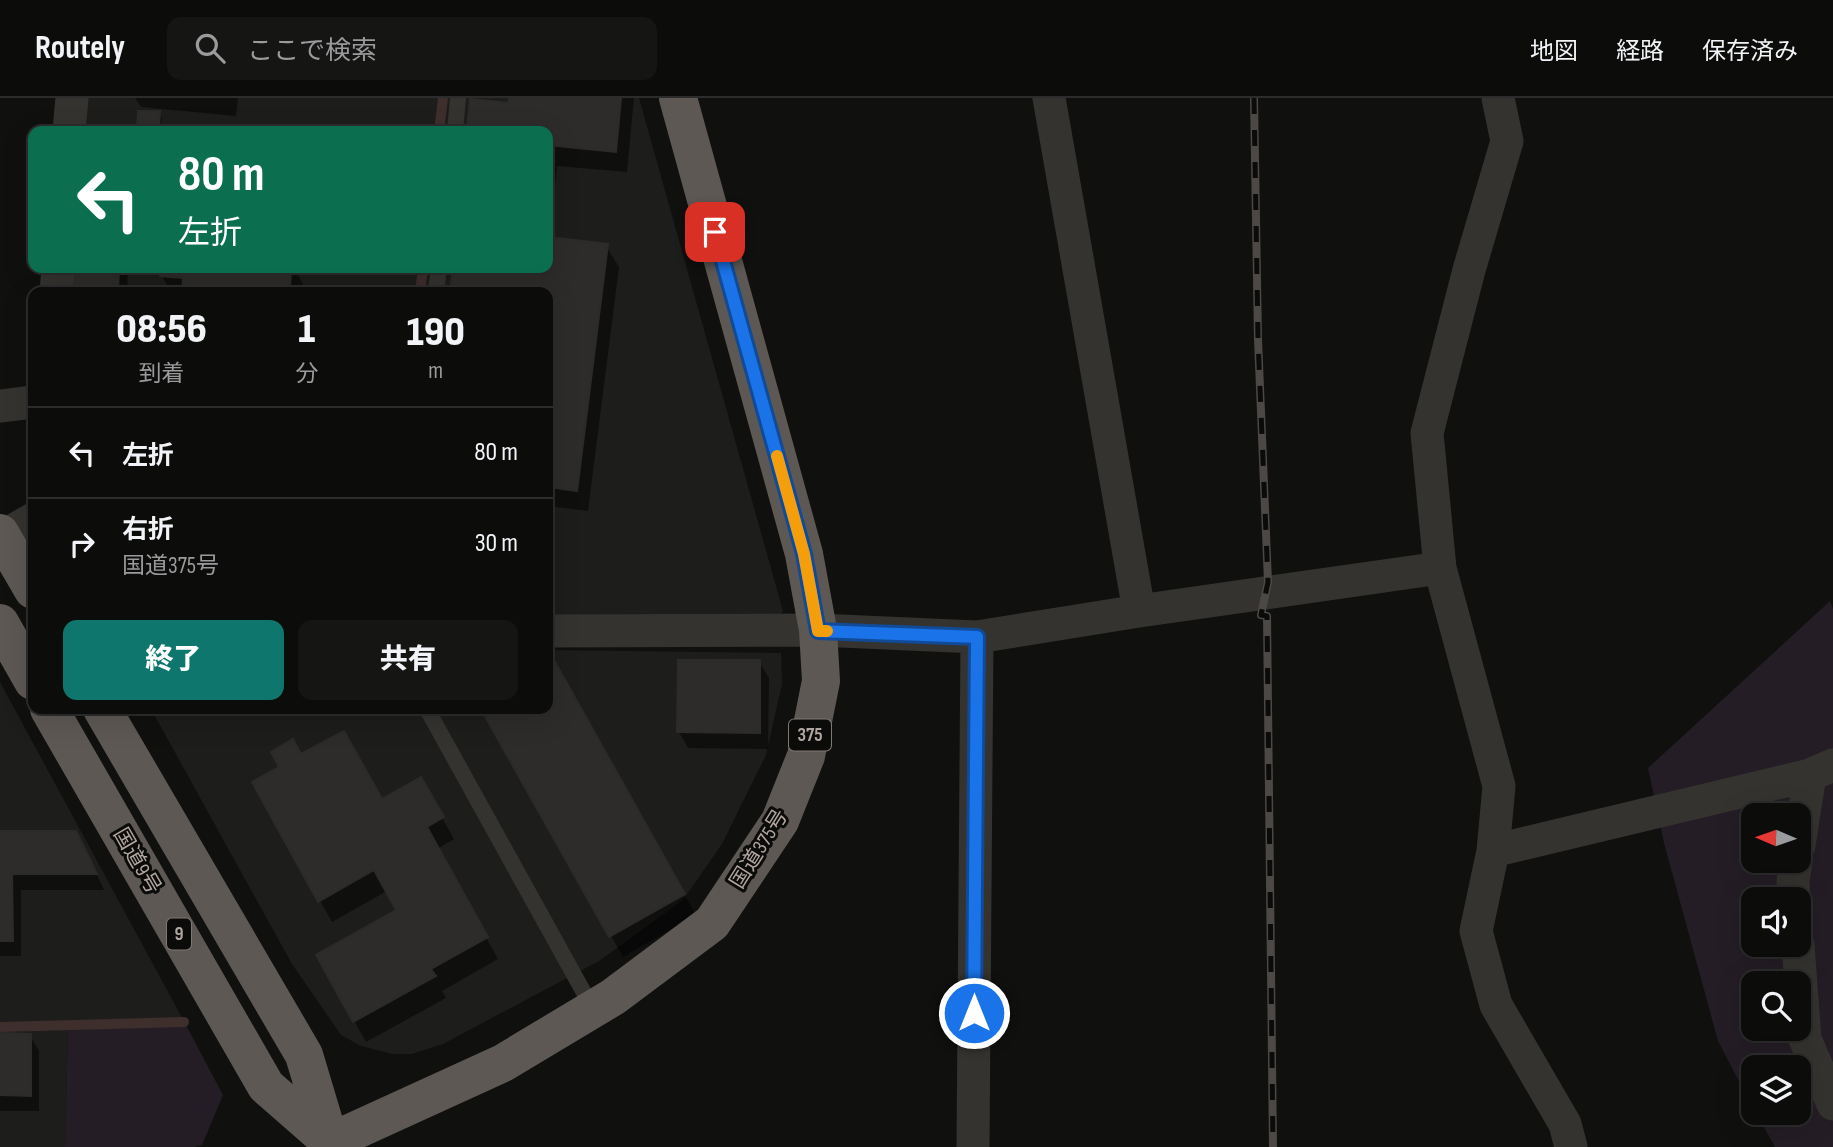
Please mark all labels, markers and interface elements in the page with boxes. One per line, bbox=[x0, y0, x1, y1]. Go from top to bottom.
search box bbox=[167, 17, 657, 80]
text: Routely bbox=[35, 28, 125, 68]
icon: search bbox=[191, 29, 229, 67]
text: ここで検索 bbox=[247, 36, 377, 67]
text: 地図 bbox=[1530, 37, 1578, 66]
text: 経路 bbox=[1616, 37, 1664, 66]
text: 保存済み bbox=[1702, 37, 1798, 66]
text: 80 m bbox=[178, 146, 265, 205]
icon: left bbox=[63, 154, 154, 245]
pin bbox=[685, 202, 745, 262]
icon: arrive bbox=[696, 213, 734, 251]
text: 左折 bbox=[178, 214, 242, 253]
text: 08:56 bbox=[116, 304, 207, 355]
text: 1 bbox=[298, 304, 315, 355]
text: 190 bbox=[406, 307, 465, 358]
text: m bbox=[428, 357, 443, 385]
text: 到着 bbox=[139, 360, 185, 388]
text: 分 bbox=[295, 360, 318, 388]
icon: left bbox=[63, 434, 101, 472]
text: 80 m bbox=[474, 437, 518, 468]
text: 左折 bbox=[122, 441, 174, 472]
text: 右折 bbox=[122, 515, 174, 546]
icon: right bbox=[63, 525, 101, 563]
text: 30 m bbox=[475, 528, 518, 559]
text: 国道375号 bbox=[122, 552, 219, 580]
button: 終了 bbox=[63, 620, 284, 700]
button: 共有 bbox=[298, 620, 518, 700]
road number: 375 bbox=[789, 720, 831, 750]
north arrow bbox=[1741, 803, 1811, 873]
map controls bbox=[1741, 803, 1811, 1125]
street label: 国道375号 bbox=[725, 805, 793, 893]
street label: 国道9号 bbox=[108, 823, 166, 899]
button: sound bbox=[1741, 887, 1811, 957]
road number: 9 bbox=[167, 918, 191, 950]
button: search bbox=[1741, 971, 1811, 1041]
position arrow bbox=[937, 976, 1011, 1050]
button: layers bbox=[1741, 1055, 1811, 1125]

